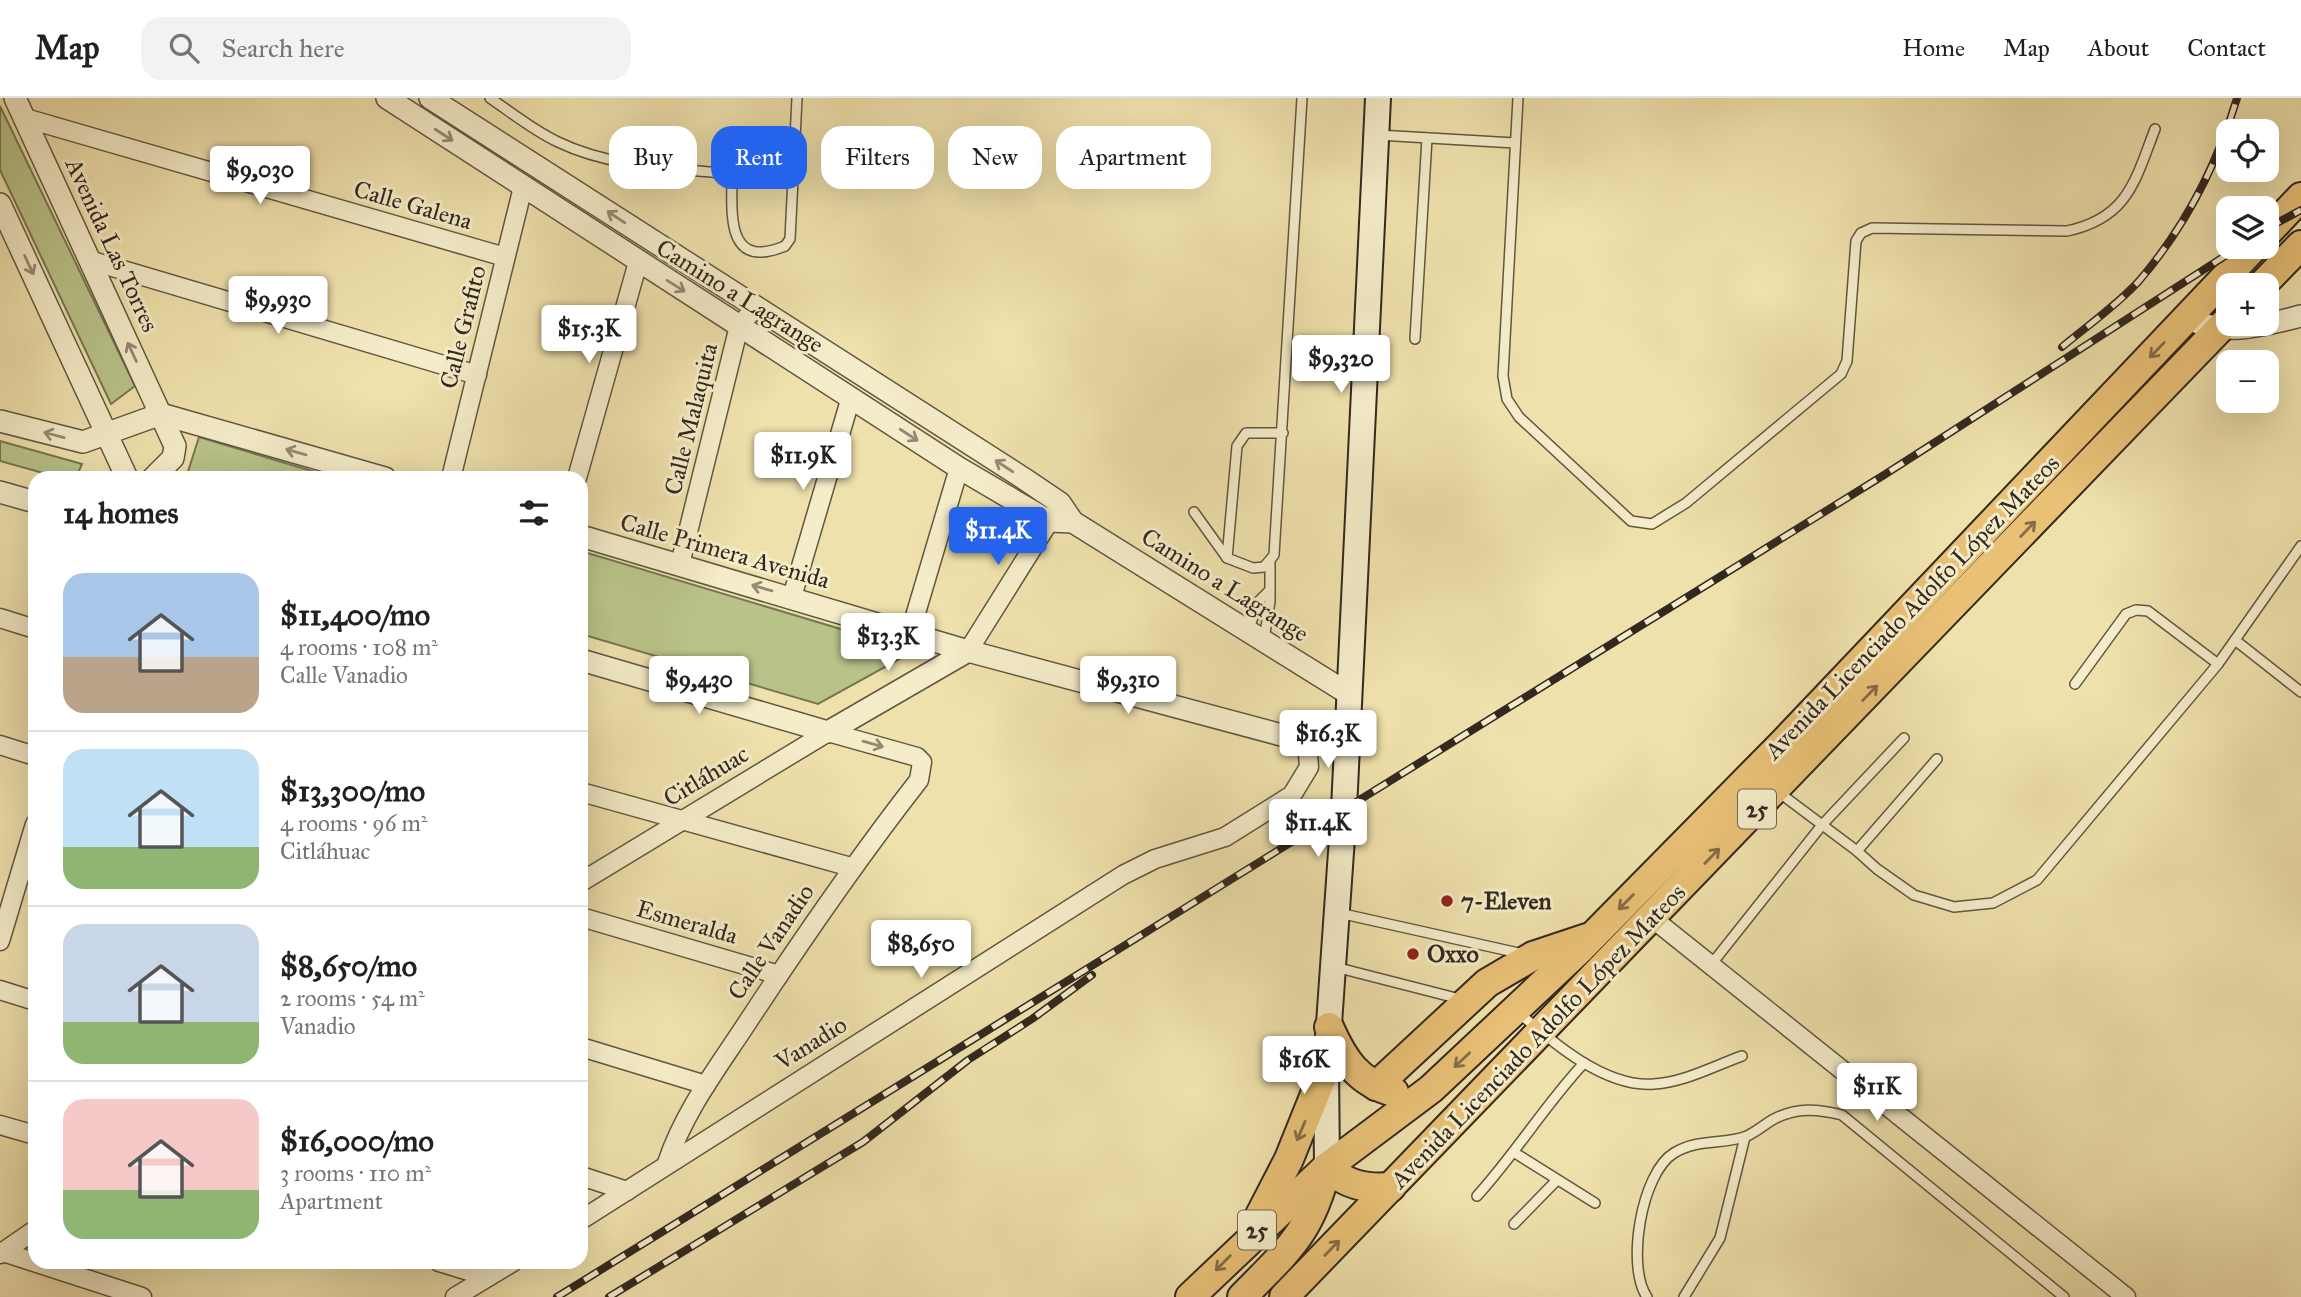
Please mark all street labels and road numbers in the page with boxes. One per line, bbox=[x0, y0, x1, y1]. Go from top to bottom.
street label: Avenida Las Torres bbox=[58, 152, 165, 337]
street label: Calle Galena bbox=[350, 174, 476, 236]
street label: Camino a Lagrange bbox=[651, 233, 829, 359]
street label: Calle Grafito bbox=[433, 262, 493, 392]
street label: Calle Malaquita bbox=[658, 339, 725, 498]
street label: Avenida Licenciado Adolfo López Mateos bbox=[1757, 448, 2066, 766]
street label: Calle Primera Avenida bbox=[617, 507, 834, 595]
street label: Camino a Lagrange bbox=[1136, 522, 1314, 648]
street label: Citláhuac bbox=[658, 739, 754, 813]
road number: 25 bbox=[1738, 790, 1776, 828]
street label: Avenida Licenciado Adolfo López Mateos bbox=[1383, 877, 1692, 1195]
street label: Calle Vanadio bbox=[721, 878, 821, 1006]
street label: Esmeralda bbox=[633, 893, 742, 951]
street label: Vanadio bbox=[769, 1009, 852, 1077]
road number: 25 bbox=[1238, 1210, 1276, 1250]

